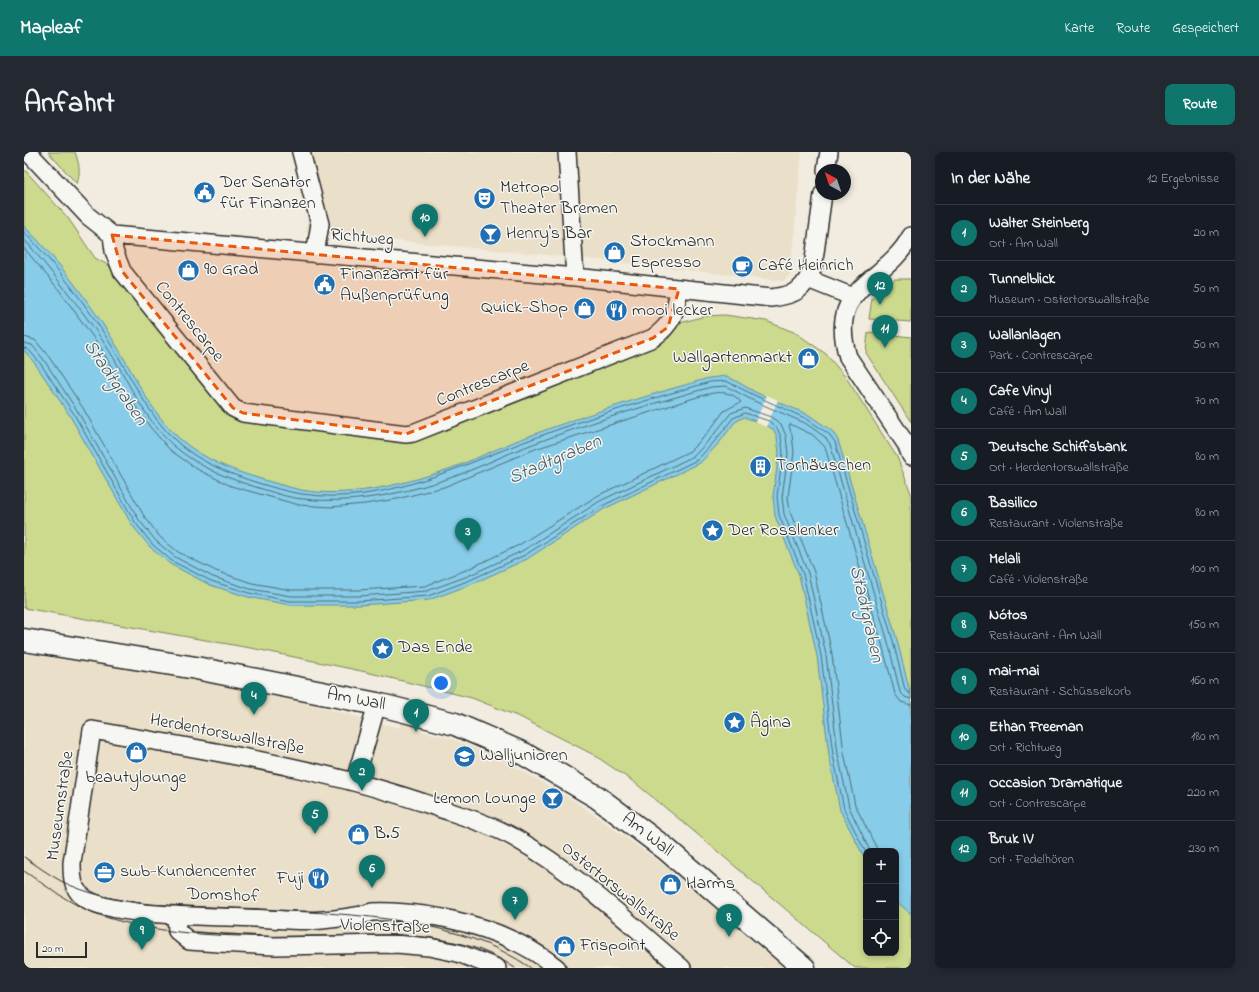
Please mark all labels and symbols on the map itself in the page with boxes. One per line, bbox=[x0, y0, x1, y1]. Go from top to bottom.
north arrow bbox=[815, 164, 851, 200]
place label: Der Senator für Finanzen bbox=[219, 170, 316, 217]
place label: Metropol Theater Bremen bbox=[500, 175, 618, 222]
public building icon: Der Senator für Finanzen bbox=[191, 180, 217, 206]
theatre icon: Metropol Theater Bremen bbox=[472, 185, 498, 211]
pin: 10 bbox=[412, 204, 438, 237]
bar icon: Henry's Bar bbox=[477, 221, 503, 247]
place label: Henry's Bar bbox=[506, 221, 592, 247]
street label: Richtweg bbox=[329, 222, 395, 255]
place label: Stockmann Espresso bbox=[630, 229, 714, 276]
shop icon: Stockmann Espresso bbox=[602, 239, 628, 265]
cafe icon: Café Heinrich bbox=[729, 253, 755, 279]
place label: Café Heinrich bbox=[758, 253, 853, 279]
shop icon: 90 Grad bbox=[176, 257, 202, 283]
place label: 90 Grad bbox=[204, 257, 258, 283]
place label: Finanzamt für Außenprüfung bbox=[339, 262, 449, 310]
public building icon: Finanzamt für Außenprüfung bbox=[312, 272, 338, 298]
pin: 12 bbox=[867, 272, 893, 305]
street label: Contrescarpe bbox=[148, 276, 231, 369]
place label: Quick-Shop bbox=[481, 295, 568, 321]
shop icon: Quick-Shop bbox=[571, 295, 597, 321]
restaurant icon: mooi lecker bbox=[603, 298, 629, 324]
place label: mooi lecker bbox=[632, 298, 713, 324]
pin: 11 bbox=[872, 315, 898, 348]
water label: Stadtgraben bbox=[75, 335, 154, 432]
place label: Wallgartenmarkt bbox=[673, 345, 792, 372]
shop icon: Wallgartenmarkt bbox=[795, 345, 821, 371]
street label: Contrescarpe bbox=[433, 353, 534, 414]
water label: Stadtgraben bbox=[504, 428, 607, 493]
building icon: Torhäuschen bbox=[747, 453, 773, 479]
place label: Torhäuschen bbox=[776, 453, 871, 479]
pin: 3 bbox=[455, 518, 481, 551]
place icon: Der Rosslenker bbox=[699, 518, 725, 544]
place label: Der Rosslenker bbox=[727, 518, 839, 544]
water label: Stadtgraben bbox=[841, 563, 890, 666]
place icon: Das Ende bbox=[370, 635, 396, 661]
place label: Das Ende bbox=[397, 635, 473, 661]
your location bbox=[431, 673, 451, 693]
pin: 4 bbox=[241, 682, 267, 715]
street label: Am Wall bbox=[324, 682, 388, 718]
pin: 1 bbox=[403, 699, 429, 732]
street label: Herdentorswallstraße bbox=[148, 707, 307, 763]
place icon: Ägina bbox=[721, 710, 747, 736]
place label: Ägina bbox=[750, 710, 791, 737]
shop icon: beautylounge bbox=[123, 740, 149, 766]
school or university icon: Walljunioren bbox=[451, 743, 477, 769]
place label: Walljunioren bbox=[480, 743, 568, 769]
street label: Museumstraße bbox=[40, 749, 82, 863]
pin: 2 bbox=[349, 758, 375, 791]
place label: beautylounge bbox=[85, 765, 188, 792]
place label: Lemon Lounge bbox=[433, 786, 537, 813]
bar icon: Lemon Lounge bbox=[539, 786, 565, 812]
pin: 5 bbox=[302, 801, 328, 834]
street label: Am Wall bbox=[616, 807, 678, 863]
shop icon: B.5 bbox=[346, 821, 372, 847]
place label: B.5 bbox=[373, 821, 400, 847]
street label: Ostertorswallstraße bbox=[555, 836, 686, 949]
pin: 6 bbox=[359, 855, 385, 888]
office icon: swb-Kundencenter bbox=[92, 859, 118, 885]
place label: swb-Kundencenter bbox=[120, 859, 257, 885]
place label: Fuji bbox=[276, 866, 304, 892]
restaurant icon: Fuji bbox=[306, 866, 332, 892]
shop icon: Harms bbox=[658, 871, 684, 897]
place label: Harms bbox=[686, 871, 735, 897]
street label: Domshof bbox=[186, 882, 260, 910]
pin: 7 bbox=[502, 887, 528, 920]
pin: 8 bbox=[716, 904, 742, 937]
street label: Violenstraße bbox=[339, 912, 431, 942]
pin: 9 bbox=[129, 917, 155, 950]
shop icon: Frispoint bbox=[551, 933, 577, 959]
place label: Frispoint bbox=[579, 933, 646, 959]
scale bar bbox=[36, 940, 87, 959]

